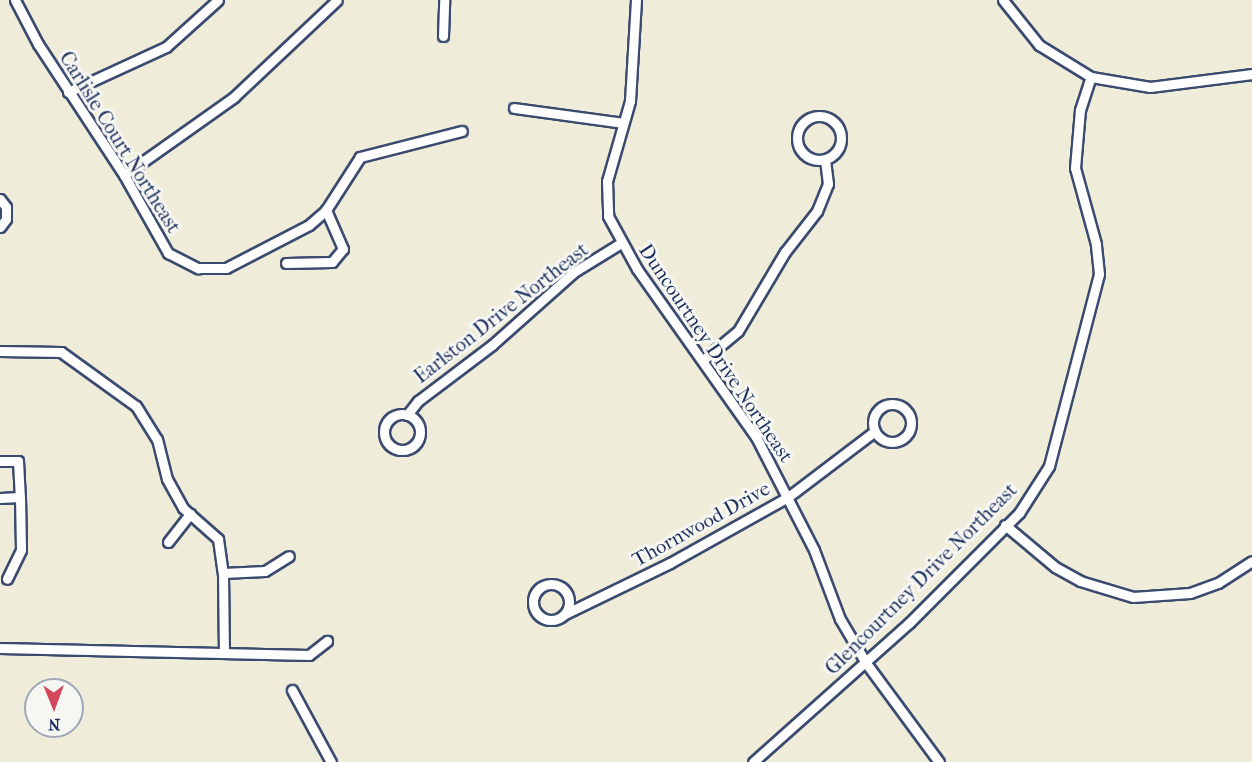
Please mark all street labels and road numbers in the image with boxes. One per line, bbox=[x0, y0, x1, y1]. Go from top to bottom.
street label: Carlisle Court Northeast bbox=[54, 47, 186, 237]
street label: Earlston Drive Northeast bbox=[409, 238, 593, 388]
street label: Duncourtney Drive Northeast bbox=[634, 239, 798, 467]
street label: Thornwood Drive bbox=[628, 476, 774, 572]
street label: Glencourtney Drive Northeast bbox=[820, 478, 1022, 680]

